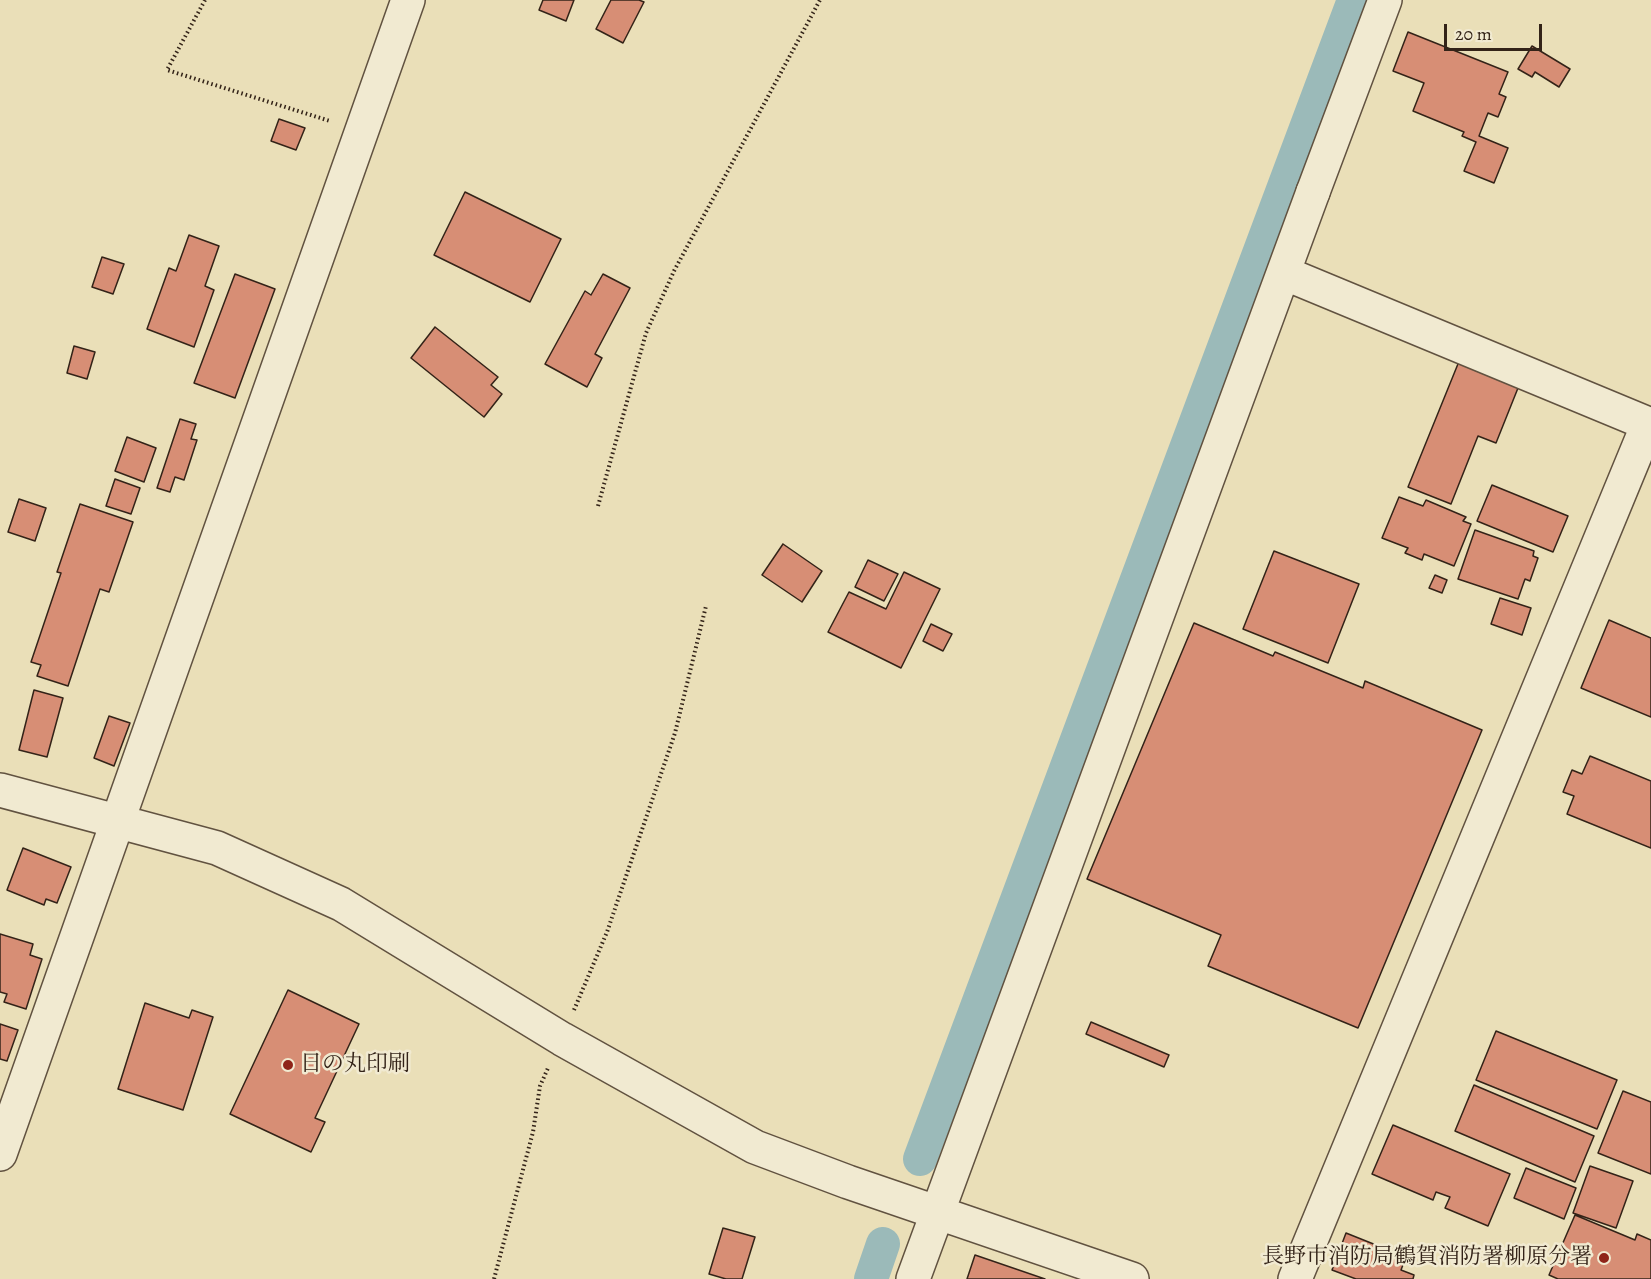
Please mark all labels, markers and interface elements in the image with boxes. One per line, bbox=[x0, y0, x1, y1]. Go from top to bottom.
scale bar bbox=[1447, 12, 1544, 50]
text: 20 m bbox=[1455, 22, 1492, 46]
place label: 日の丸印刷 bbox=[300, 1052, 410, 1078]
marker: 日の丸印刷 bbox=[281, 1058, 295, 1072]
place label: 長野市消防局鶴賀消防署柳原分署 bbox=[1262, 1245, 1592, 1271]
marker: 長野市消防局鶴賀消防署柳原分署 bbox=[1597, 1251, 1611, 1265]

